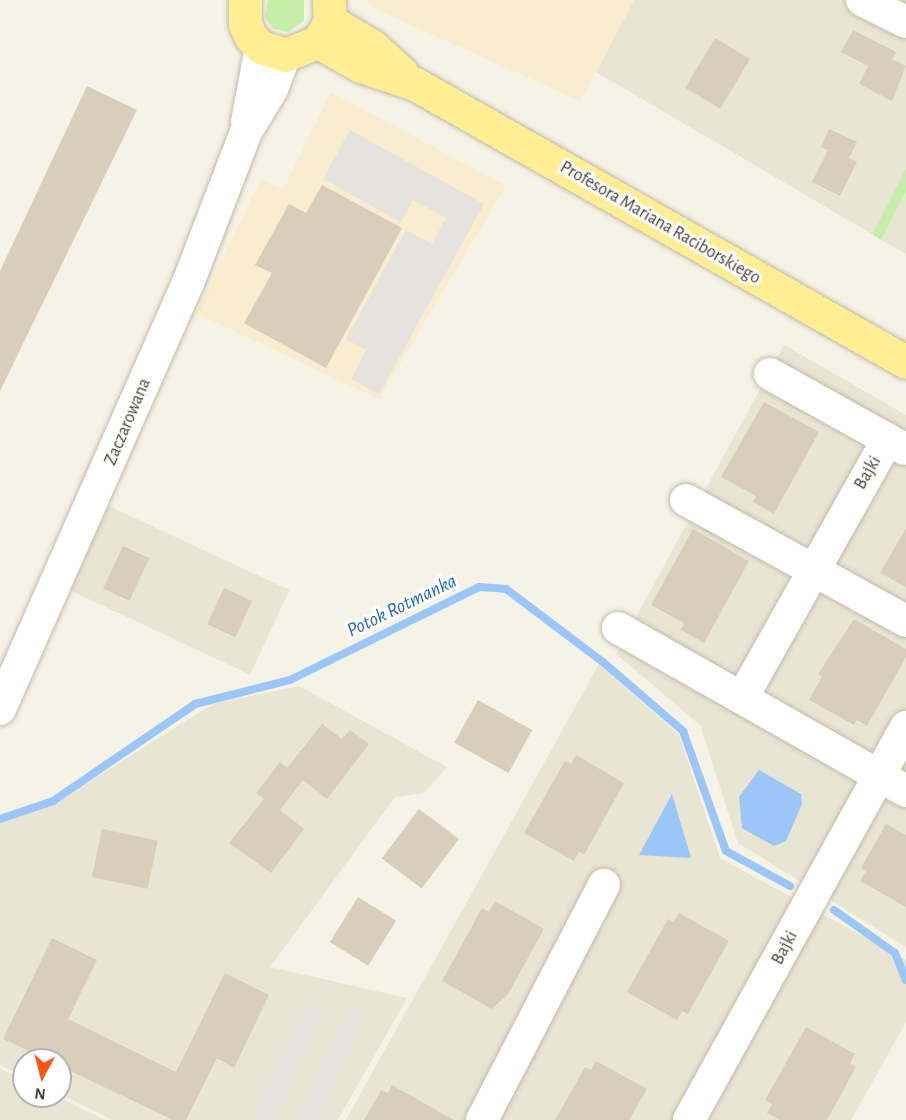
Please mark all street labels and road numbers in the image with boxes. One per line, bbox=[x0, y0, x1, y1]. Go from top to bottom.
street label: Profesora Mariana Raciborskiego bbox=[556, 157, 764, 289]
street label: Zaczarowana bbox=[100, 375, 156, 469]
street label: Bajki bbox=[850, 452, 886, 494]
street label: Bajki bbox=[767, 927, 803, 969]

